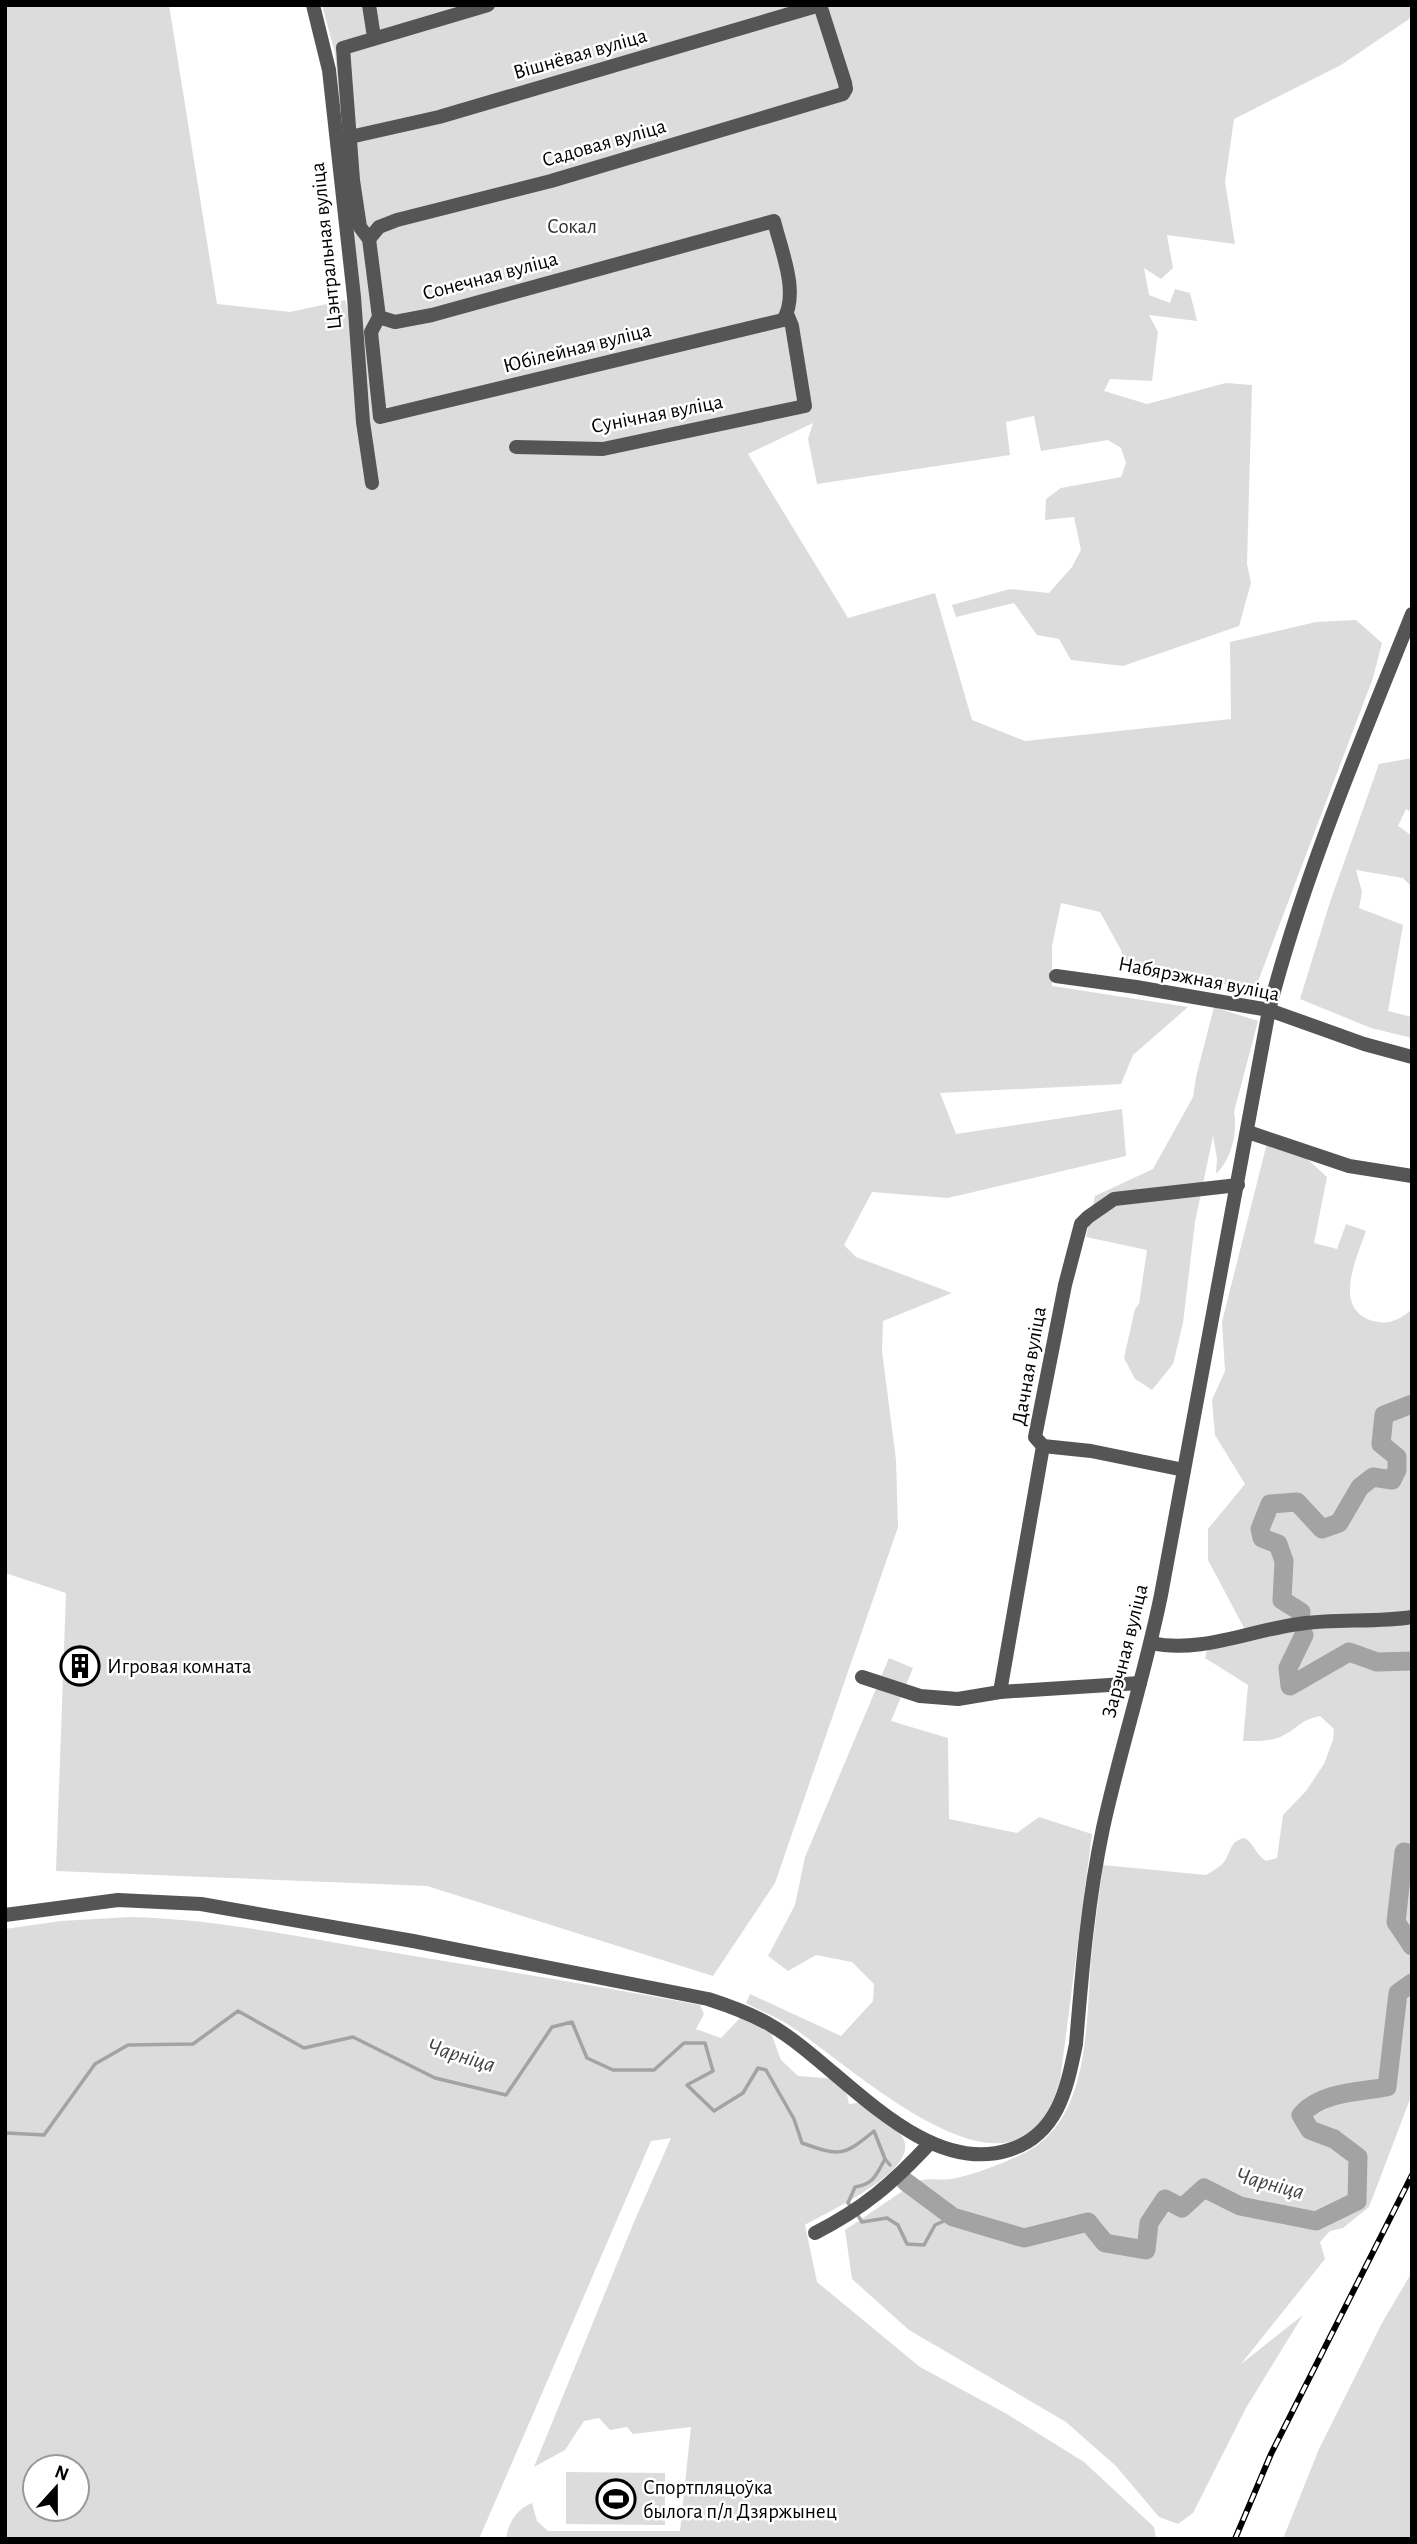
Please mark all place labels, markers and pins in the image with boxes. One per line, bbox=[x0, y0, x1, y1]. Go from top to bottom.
building icon: Игровая комната bbox=[59, 1645, 101, 1687]
place label: Игровая комната bbox=[107, 1656, 252, 1677]
place label: Спортпляцоўка былога п/л Дзяржынец bbox=[643, 2477, 837, 2522]
sports icon: Спортпляцоўка былога п/л Дзяржынец bbox=[595, 2478, 637, 2520]

